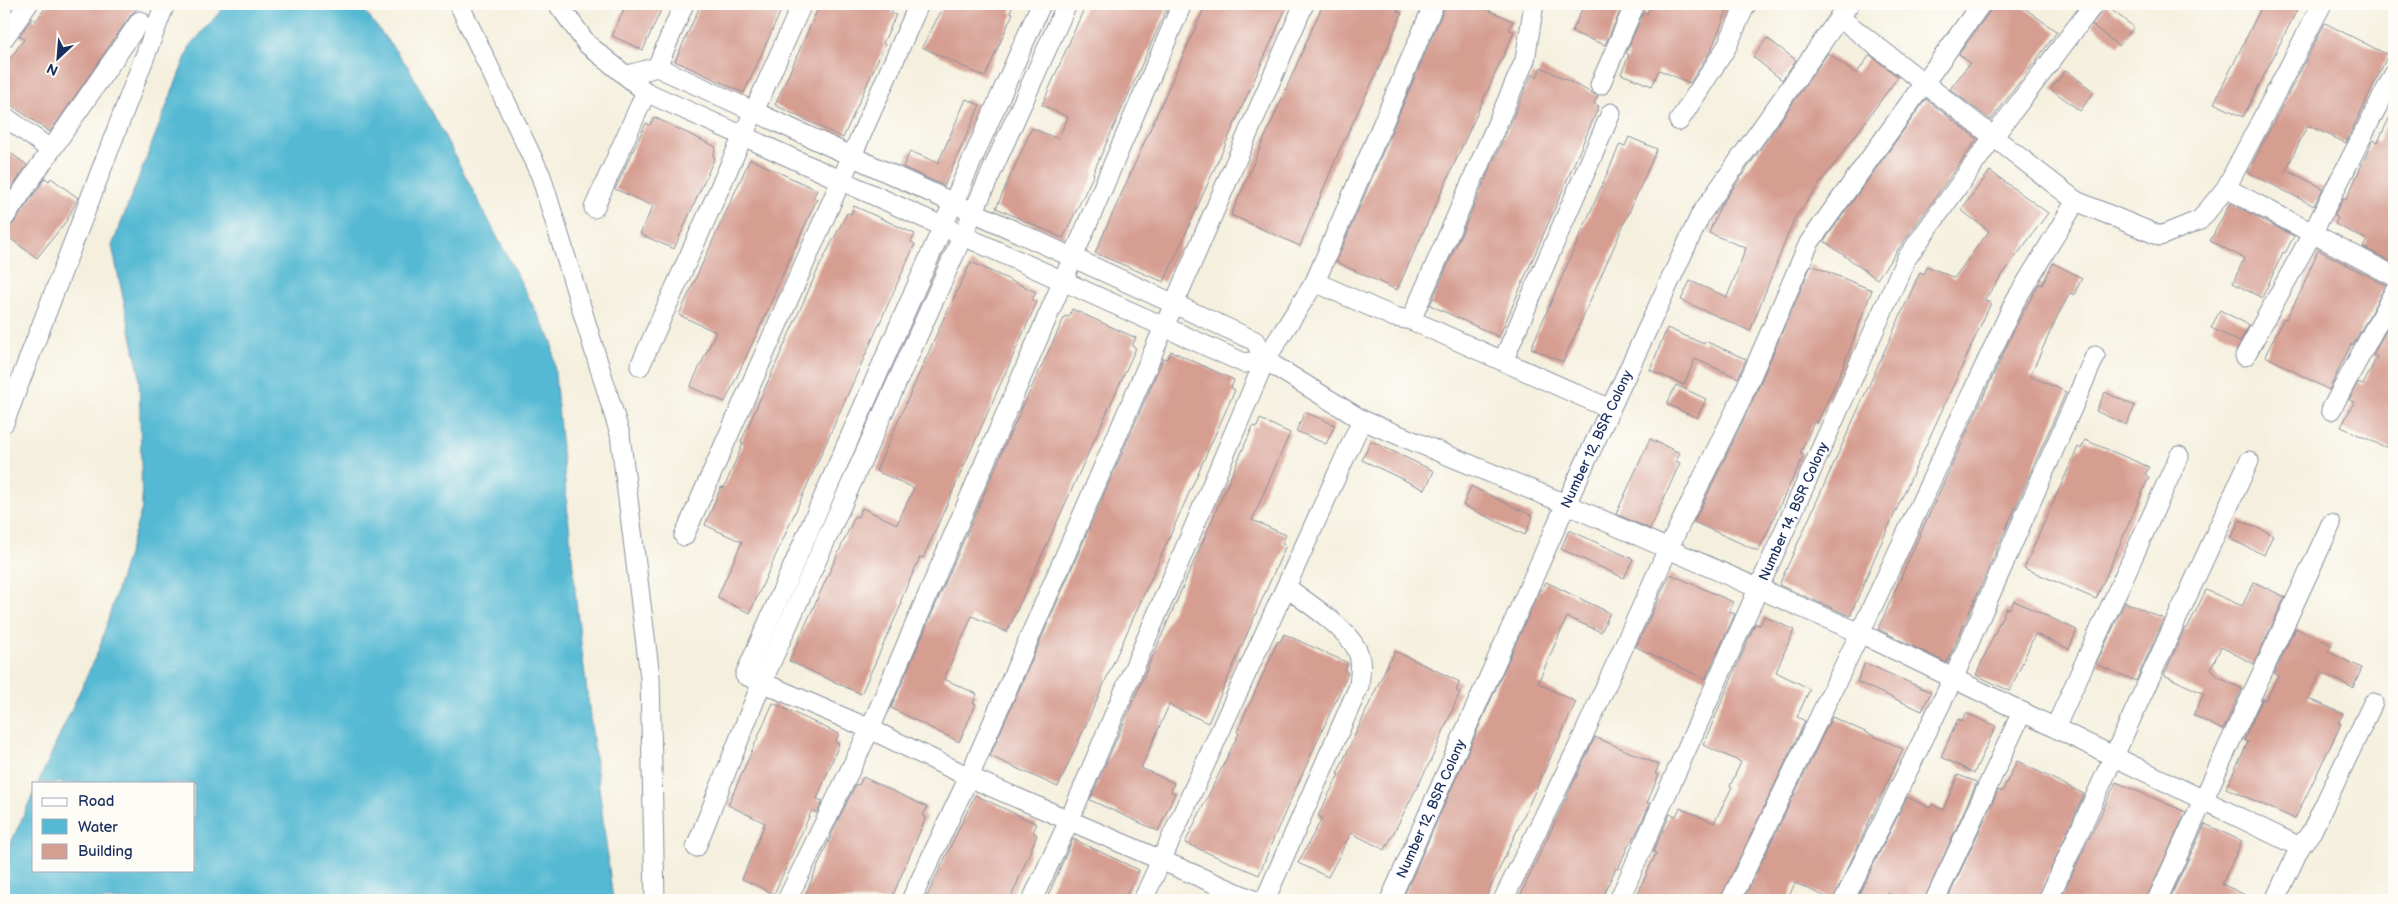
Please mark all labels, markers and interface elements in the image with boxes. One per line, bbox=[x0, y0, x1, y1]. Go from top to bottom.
north arrow bbox=[32, 32, 82, 82]
text: N bbox=[44, 59, 61, 79]
street label: Number 12, BSR Colony bbox=[1557, 367, 1636, 511]
street label: Number 14, BSR Colony bbox=[1755, 438, 1832, 583]
street label: Number 12, BSR Colony bbox=[1392, 736, 1469, 881]
legend bbox=[32, 782, 195, 872]
text: Road bbox=[78, 792, 114, 811]
text: Water bbox=[78, 818, 118, 837]
text: Building bbox=[78, 842, 133, 861]

